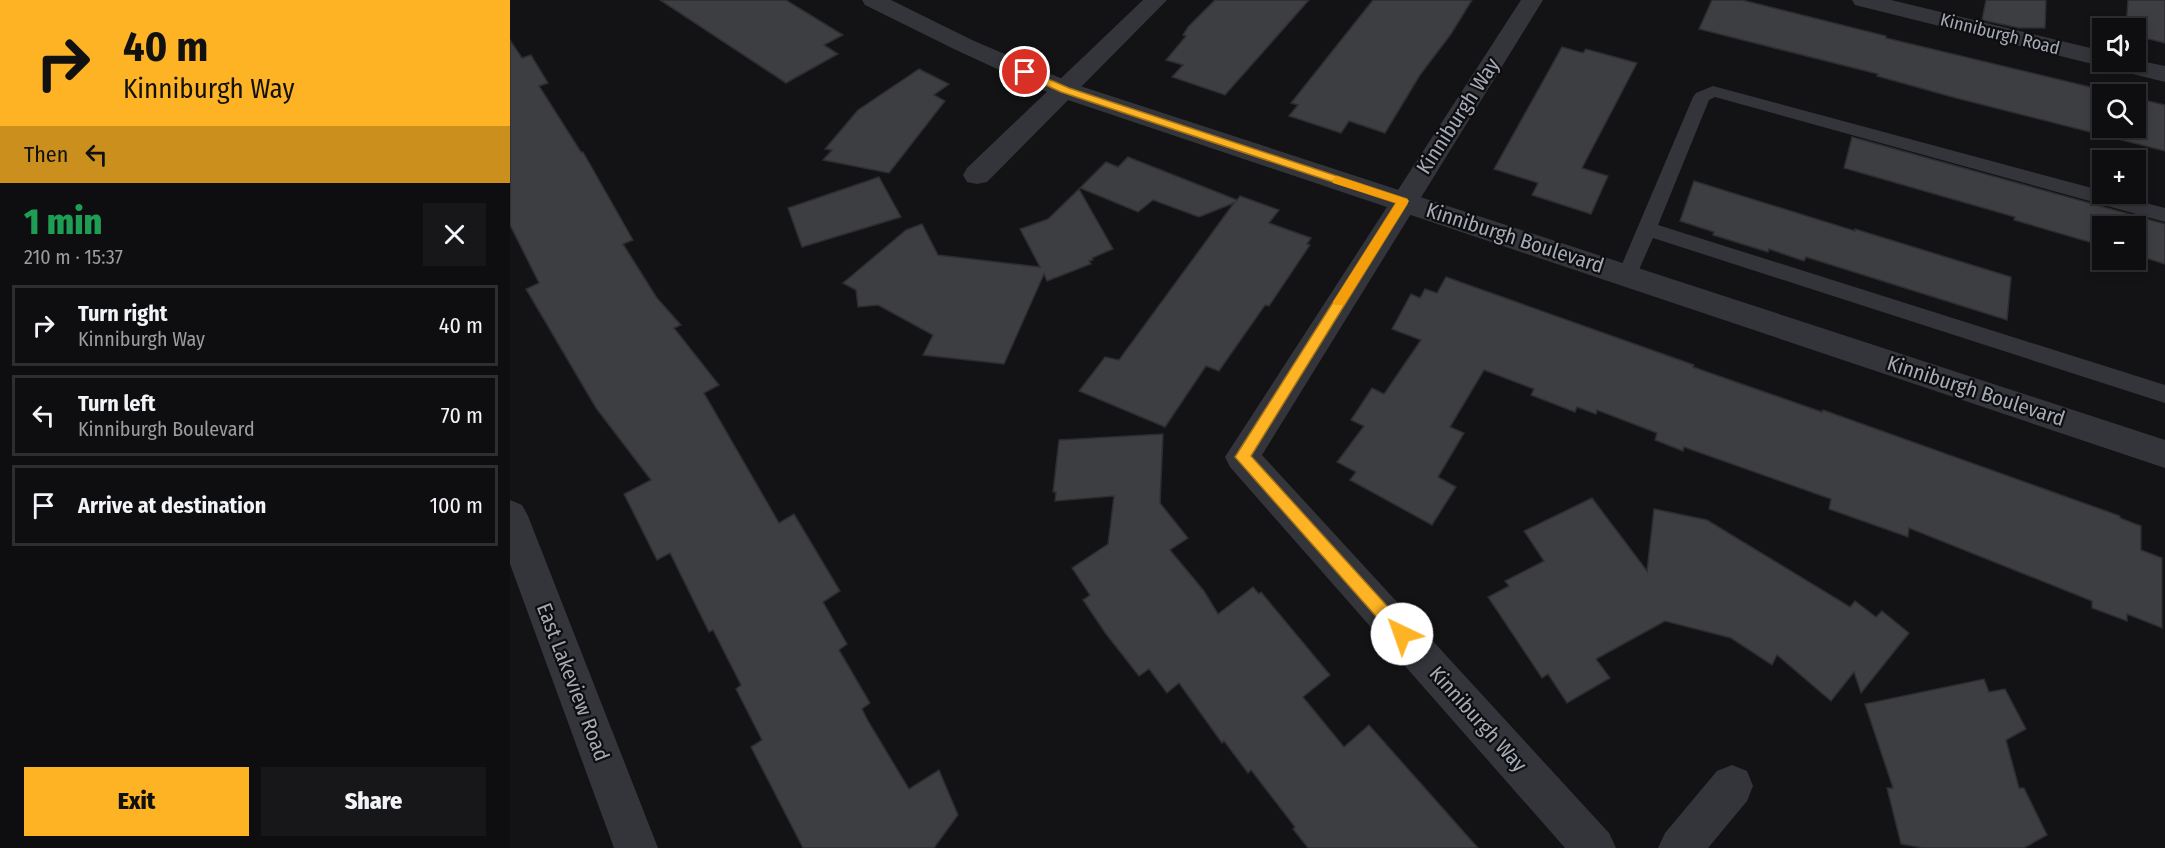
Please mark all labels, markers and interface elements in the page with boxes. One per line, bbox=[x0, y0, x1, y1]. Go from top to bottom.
street label: Kinniburgh Road bbox=[1938, 9, 2062, 59]
map controls bbox=[2092, 18, 2146, 270]
button: sound bbox=[2092, 18, 2146, 72]
text: 40 m bbox=[123, 22, 208, 72]
icon: right bbox=[24, 24, 102, 102]
pin bbox=[999, 46, 1050, 97]
street label: Kinniburgh Way bbox=[1411, 52, 1506, 179]
icon: arrive bbox=[1008, 55, 1041, 88]
text: Kinniburgh Way bbox=[123, 73, 294, 105]
button: search bbox=[2092, 84, 2146, 138]
icon: left bbox=[80, 138, 113, 171]
text: Then bbox=[24, 141, 68, 168]
button: + bbox=[2092, 150, 2146, 204]
street label: Kinniburgh Boulevard bbox=[1423, 197, 1607, 279]
text: 1 min bbox=[24, 200, 102, 244]
button: close bbox=[423, 203, 486, 266]
button: − bbox=[2092, 216, 2146, 270]
text: 210 m · 15:37 bbox=[24, 245, 123, 269]
text: Turn right bbox=[78, 300, 167, 327]
icon: right bbox=[27, 309, 60, 342]
text: 40 m bbox=[439, 312, 483, 339]
text: Kinniburgh Way bbox=[78, 327, 205, 351]
street label: Kinniburgh Boulevard bbox=[1884, 350, 2068, 432]
text: Turn left bbox=[78, 390, 156, 417]
icon: left bbox=[27, 399, 60, 432]
text: 70 m bbox=[441, 402, 483, 429]
text: Kinniburgh Boulevard bbox=[78, 417, 255, 441]
icon: arrive bbox=[27, 489, 60, 522]
text: Arrive at destination bbox=[78, 492, 266, 519]
text: 100 m bbox=[429, 492, 483, 519]
street label: East Lakeview Road bbox=[531, 599, 615, 765]
position arrow bbox=[1370, 602, 1434, 666]
street label: Kinniburgh Way bbox=[1424, 661, 1533, 778]
button: Exit bbox=[24, 767, 249, 836]
button: Share bbox=[261, 767, 486, 836]

